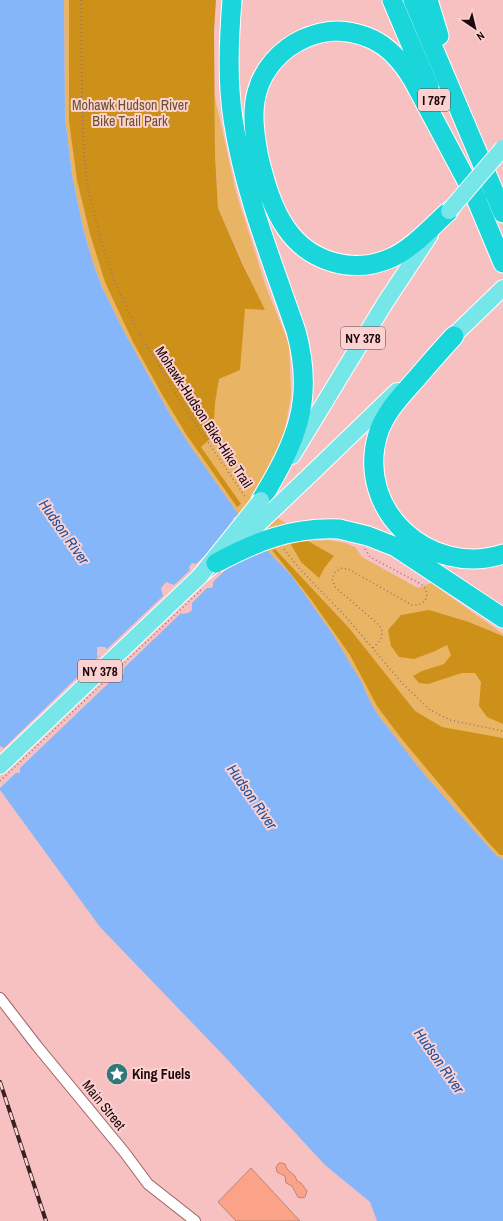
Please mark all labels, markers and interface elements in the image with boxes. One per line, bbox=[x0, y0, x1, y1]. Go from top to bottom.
north arrow bbox=[455, 8, 495, 48]
text: N bbox=[474, 29, 487, 44]
road number: I 787 bbox=[418, 89, 450, 111]
park label: Mohawk Hudson River Bike Trail Park bbox=[72, 96, 188, 130]
road number: NY 378 bbox=[341, 327, 385, 349]
street label: Mohawk-Hudson Bike-Hike Trail bbox=[151, 343, 257, 491]
water label: Hudson River bbox=[34, 495, 95, 569]
road number: NY 378 bbox=[78, 660, 122, 682]
water label: Hudson River bbox=[222, 760, 283, 834]
water label: Hudson River bbox=[409, 1024, 470, 1098]
place icon: King Fuels bbox=[104, 1061, 130, 1087]
place label: King Fuels bbox=[132, 1065, 191, 1083]
street label: Main Street bbox=[78, 1076, 130, 1134]

